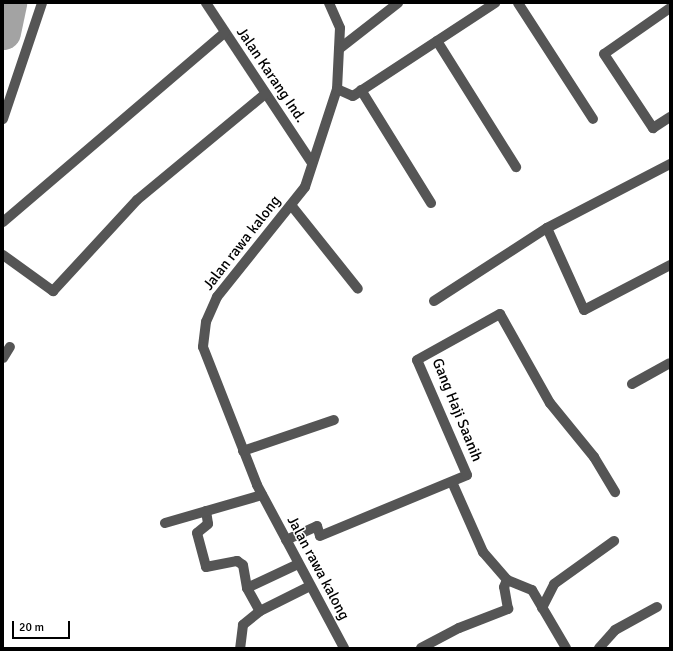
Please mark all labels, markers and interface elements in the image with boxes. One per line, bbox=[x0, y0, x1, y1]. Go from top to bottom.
street label: Jalan Karang Ind. bbox=[233, 24, 309, 126]
street label: Jalan rawa kalong bbox=[199, 192, 285, 294]
street label: Gang Haji Saanih bbox=[428, 356, 486, 464]
street label: Jalan rawa kalong bbox=[283, 513, 353, 623]
scale bar bbox=[14, 613, 72, 639]
text: 20 m bbox=[19, 620, 44, 635]

